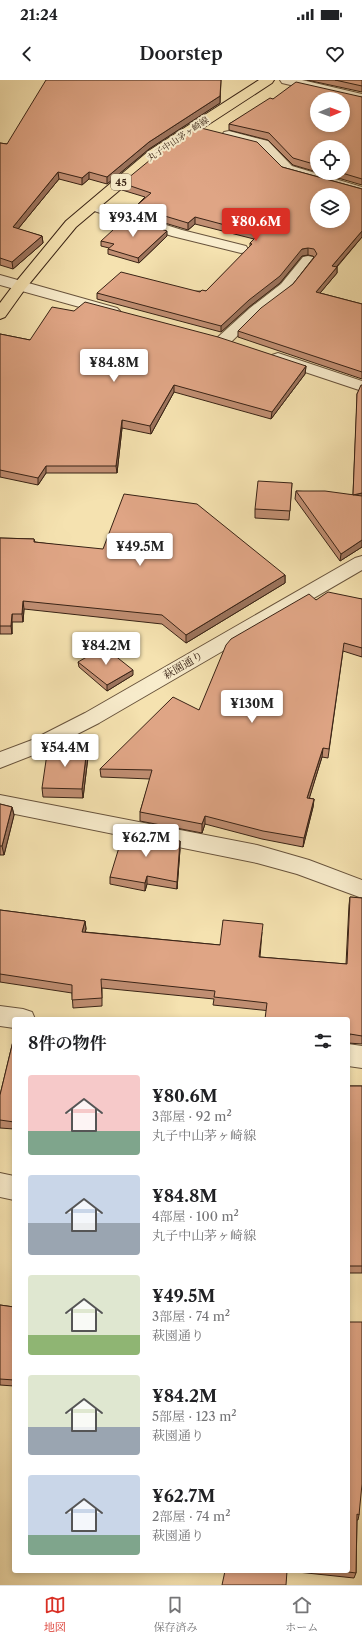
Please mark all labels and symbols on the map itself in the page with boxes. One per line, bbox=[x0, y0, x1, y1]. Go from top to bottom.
north arrow bbox=[310, 92, 350, 132]
street label: 丸子中山茅ヶ崎線 bbox=[145, 114, 211, 163]
road number: 45 bbox=[111, 174, 131, 190]
pin: ¥93.4M bbox=[100, 204, 166, 238]
pin: ¥80.6M bbox=[223, 208, 289, 242]
pin: ¥84.8M bbox=[81, 349, 147, 383]
pin: ¥49.5M bbox=[107, 533, 173, 567]
pin: ¥84.2M bbox=[73, 632, 139, 666]
street label: 萩園通り bbox=[160, 648, 206, 682]
pin: ¥130M bbox=[224, 690, 280, 724]
pin: ¥54.4M bbox=[32, 734, 98, 768]
pin: ¥62.7M bbox=[113, 824, 179, 858]

